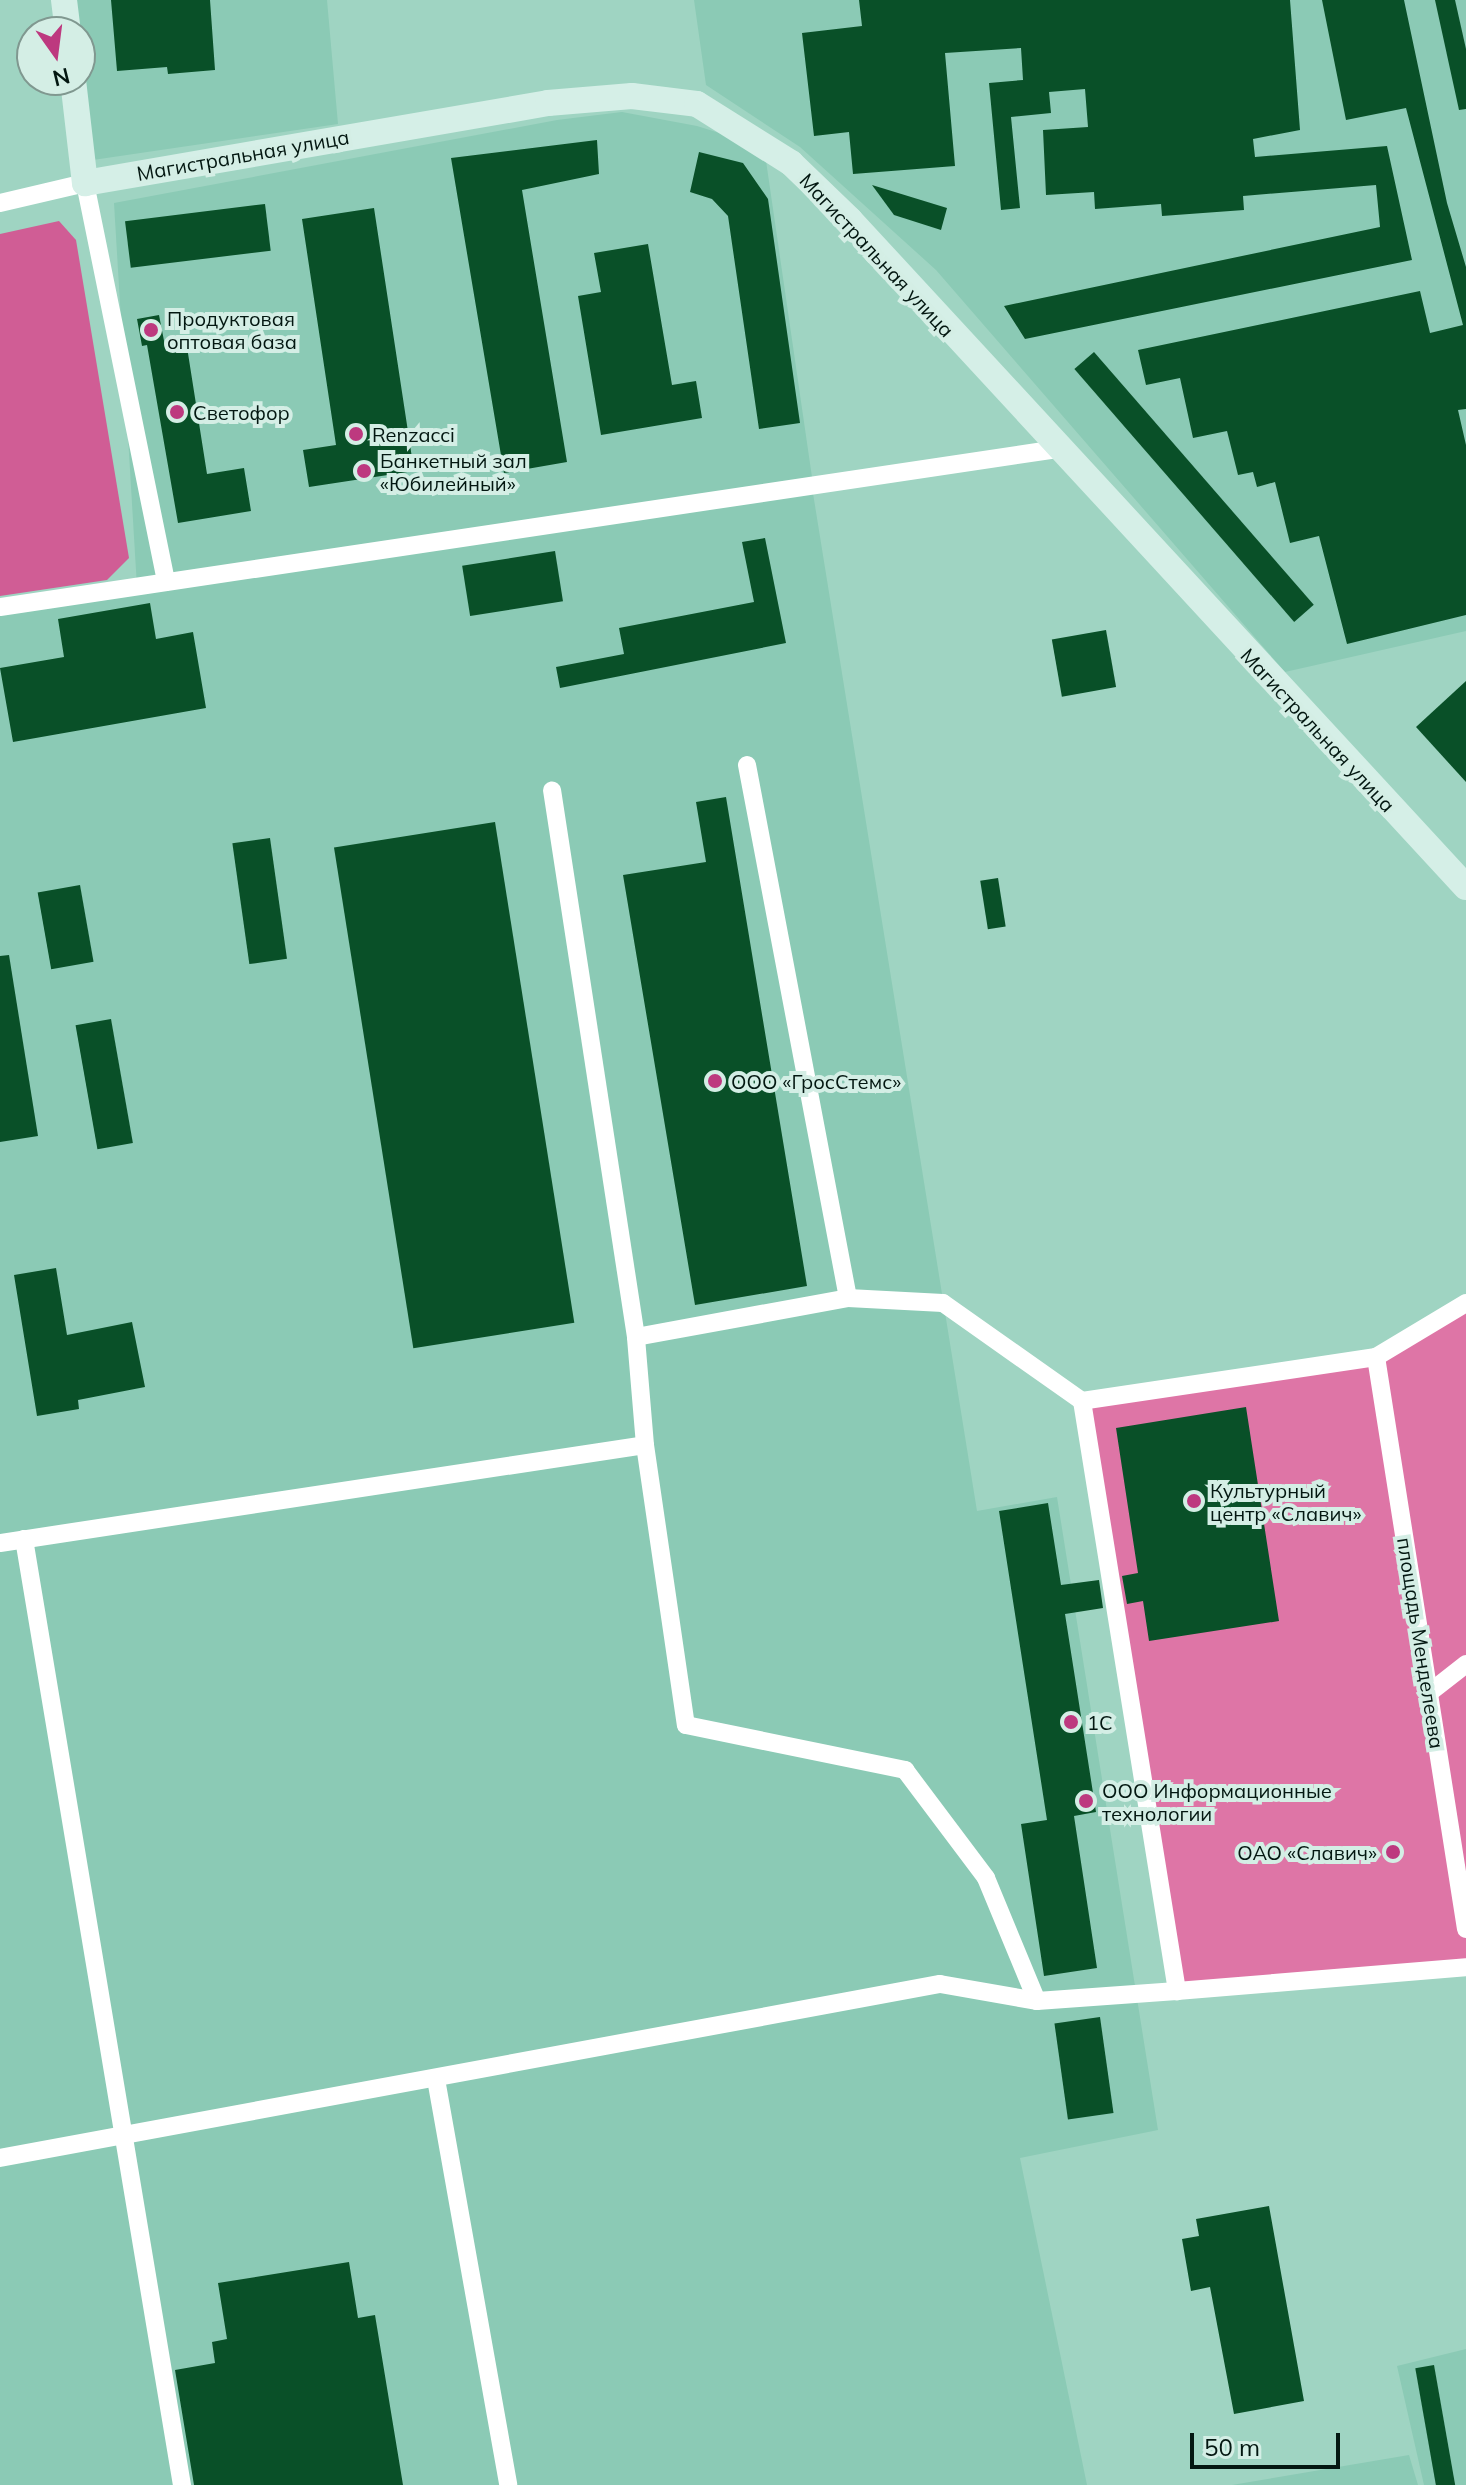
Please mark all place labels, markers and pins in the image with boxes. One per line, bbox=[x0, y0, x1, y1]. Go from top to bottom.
place label: Продуктовая оптовая база bbox=[167, 306, 297, 353]
marker: Продуктовая оптовая база bbox=[142, 321, 160, 339]
place label: Светофор bbox=[193, 400, 290, 424]
marker: Светофор bbox=[168, 403, 186, 421]
place label: Renzacci bbox=[372, 422, 455, 446]
marker: Renzacci bbox=[347, 425, 365, 443]
place label: Банкетный зал «Юбилейный» bbox=[380, 448, 527, 495]
marker: Банкетный зал «Юбилейный» bbox=[355, 462, 373, 480]
place label: ООО «ГросСтемс» bbox=[731, 1069, 901, 1093]
marker: ООО «ГросСтемс» bbox=[706, 1072, 724, 1090]
place label: Культурный центр «Славич» bbox=[1210, 1478, 1362, 1525]
marker: Культурный центр «Славич» bbox=[1185, 1492, 1203, 1510]
place label: 1С bbox=[1087, 1710, 1113, 1734]
marker: 1С bbox=[1062, 1713, 1080, 1731]
place label: ООО Информационные технологии bbox=[1102, 1778, 1332, 1825]
marker: ООО Информационные технологии bbox=[1077, 1792, 1095, 1810]
place label: ОАО «Славич» bbox=[1237, 1840, 1377, 1864]
marker: ОАО «Славич» bbox=[1384, 1843, 1402, 1861]

